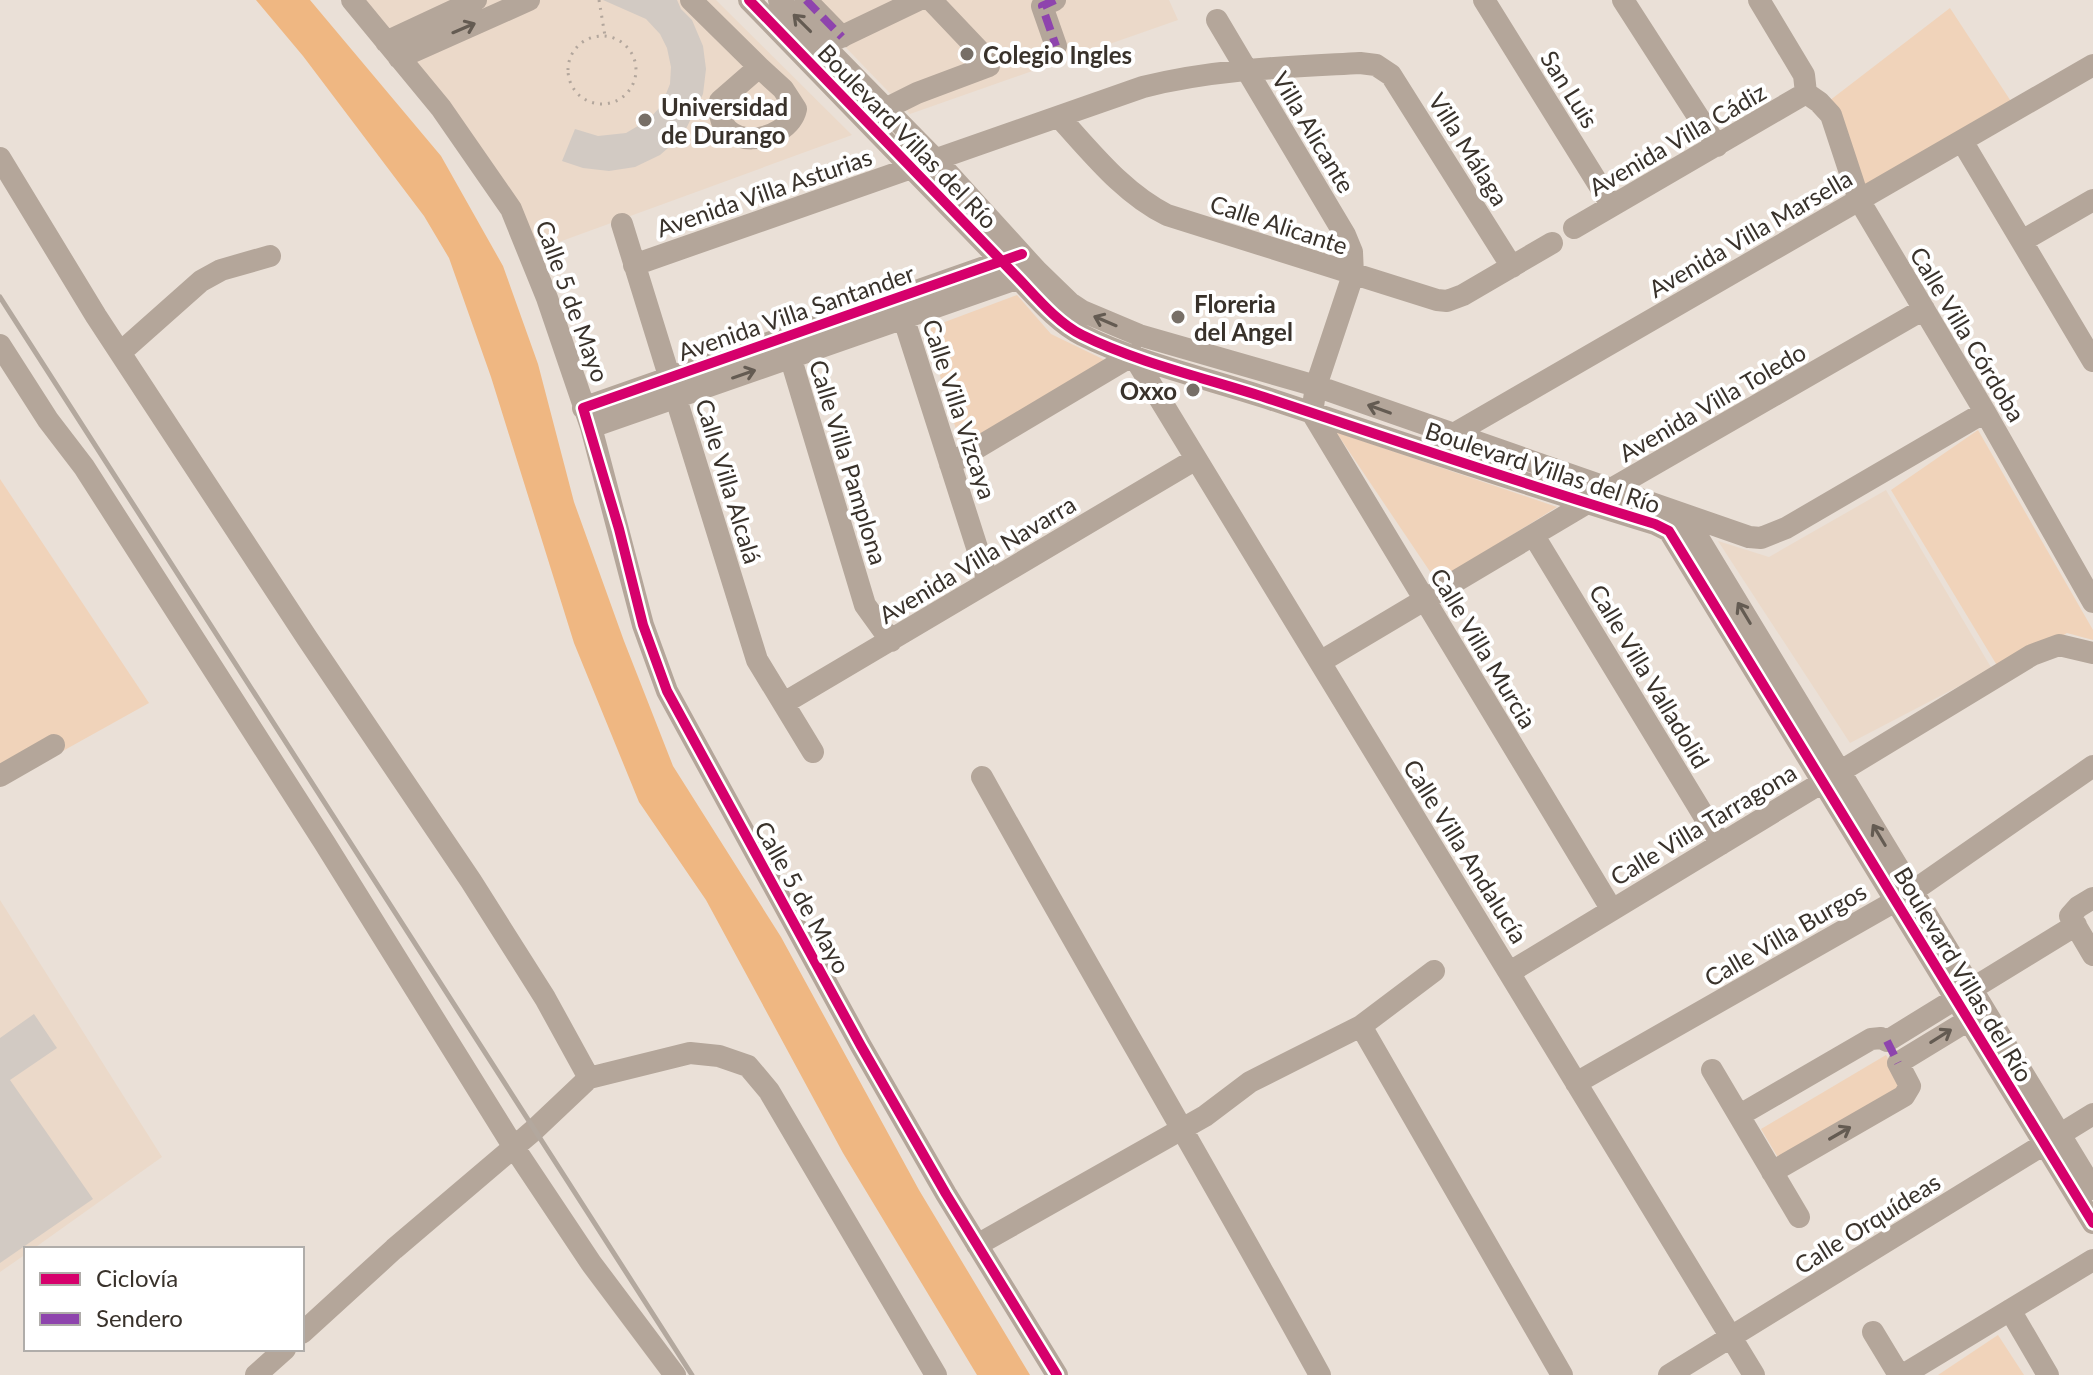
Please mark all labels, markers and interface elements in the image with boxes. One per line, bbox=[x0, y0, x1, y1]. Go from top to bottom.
one-way arrow bbox=[793, 14, 812, 33]
one-way arrow bbox=[451, 20, 476, 35]
street label: Boulevard Villas del Río bbox=[812, 38, 1004, 234]
place label: Colegio Ingles bbox=[983, 40, 1132, 69]
marker: Colegio Ingles bbox=[958, 45, 976, 63]
street label: San Luis bbox=[1535, 45, 1605, 133]
street label: Villa Alicante bbox=[1267, 66, 1361, 198]
street label: Avenida Villa Cádiz bbox=[1583, 77, 1771, 201]
street label: Villa Málaga bbox=[1423, 87, 1515, 211]
place label: Universidad de Durango bbox=[661, 92, 788, 149]
marker: Universidad de Durango bbox=[636, 111, 654, 129]
street label: Avenida Villa Asturias bbox=[653, 142, 875, 242]
street label: Avenida Villa Marsella bbox=[1643, 163, 1857, 303]
street label: Calle Alicante bbox=[1207, 188, 1351, 260]
street label: Calle 5 de Mayo bbox=[530, 216, 616, 386]
street label: Calle Villa Córdoba bbox=[1904, 241, 2032, 427]
street label: Avenida Villa Santander bbox=[674, 258, 918, 366]
place label: Floreria del Angel bbox=[1194, 289, 1293, 346]
marker: Floreria del Angel bbox=[1169, 308, 1187, 326]
one-way arrow bbox=[1093, 313, 1118, 328]
street label: Calle Villa Vizcaya bbox=[917, 315, 1003, 503]
street label: Avenida Villa Toledo bbox=[1613, 337, 1811, 467]
street label: Calle Villa Pamplona bbox=[804, 356, 894, 568]
one-way arrow bbox=[731, 365, 756, 380]
place label: Oxxo bbox=[1120, 376, 1177, 405]
marker: Oxxo bbox=[1184, 381, 1202, 399]
street label: Calle Villa Alcalá bbox=[690, 395, 768, 567]
one-way arrow bbox=[1367, 401, 1392, 415]
street label: Boulevard Villas del Río bbox=[1422, 415, 1664, 519]
street label: Avenida Villa Navarra bbox=[873, 489, 1081, 629]
street label: Calle Villa Murcia bbox=[1425, 563, 1543, 733]
street label: Calle Villa Valladolid bbox=[1584, 579, 1716, 773]
one-way arrow bbox=[1735, 602, 1751, 625]
street label: Calle Villa Andalucía bbox=[1398, 754, 1534, 948]
street label: Calle Villa Tarragona bbox=[1605, 757, 1801, 891]
street label: Calle 5 de Mayo bbox=[749, 816, 857, 978]
one-way arrow bbox=[1870, 824, 1886, 847]
street label: Boulevard Villas del Río bbox=[1888, 861, 2040, 1087]
street label: Calle Villa Burgos bbox=[1699, 876, 1871, 992]
one-way arrow bbox=[1929, 1028, 1952, 1044]
one-way arrow bbox=[1828, 1125, 1851, 1141]
street label: Calle Orquídeas bbox=[1789, 1167, 1945, 1279]
legend bbox=[24, 1247, 304, 1351]
text: Ciclovía bbox=[96, 1263, 178, 1292]
text: Sendero bbox=[96, 1303, 183, 1332]

